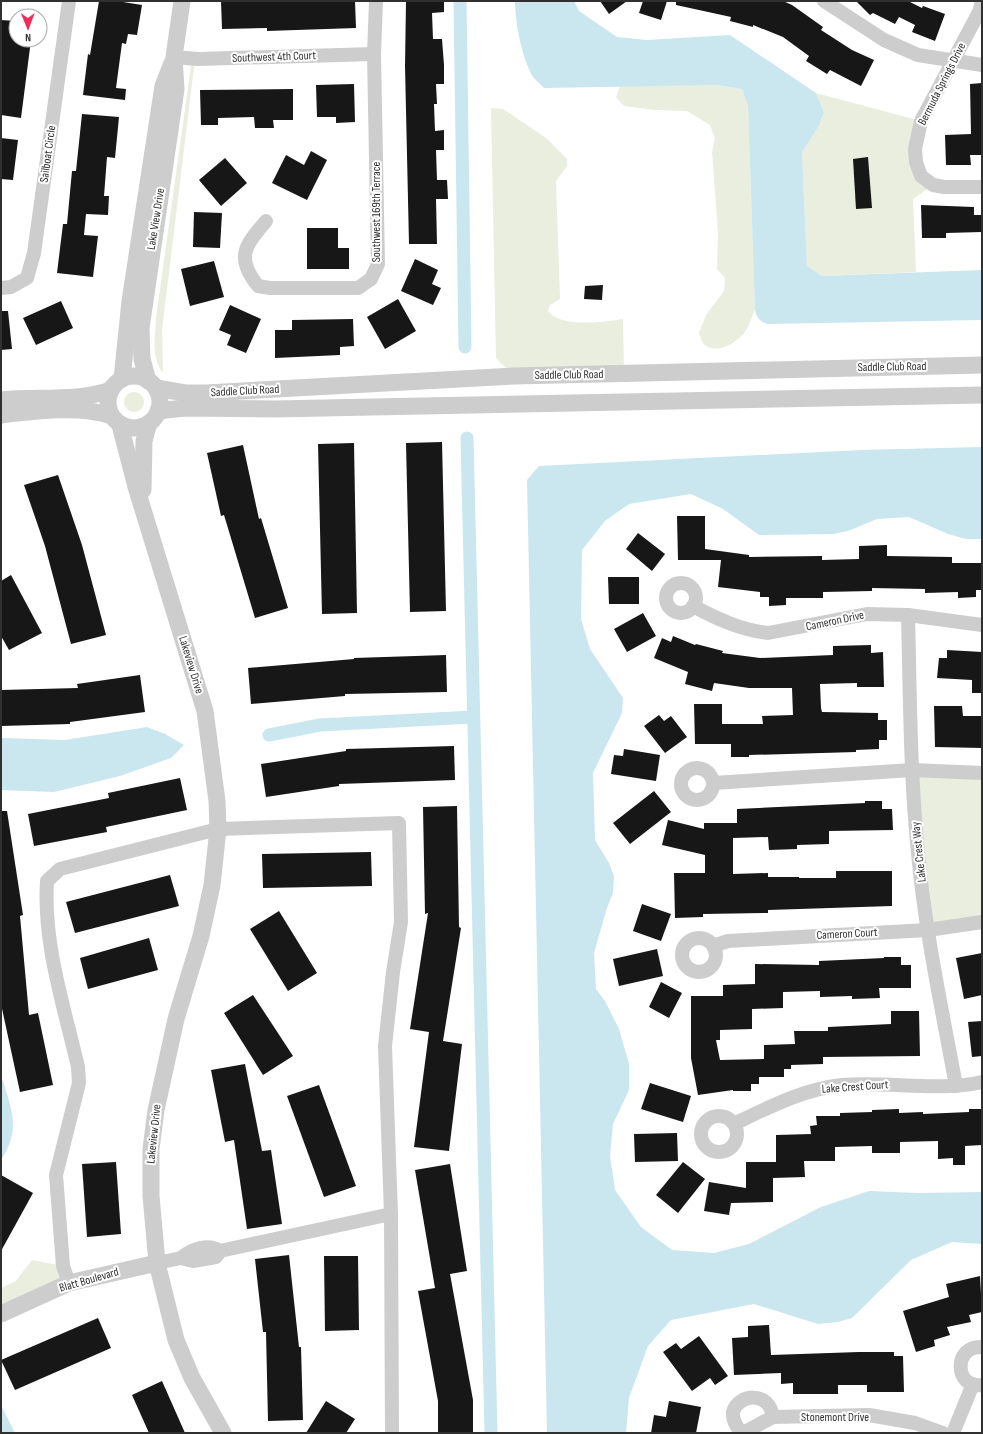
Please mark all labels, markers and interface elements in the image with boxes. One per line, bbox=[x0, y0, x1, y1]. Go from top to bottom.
north arrow bbox=[8, 8, 48, 48]
text: N bbox=[25, 31, 31, 44]
street label: Bermuda Springs Drive bbox=[915, 40, 969, 128]
street label: Southwest 4th Court bbox=[232, 48, 317, 66]
street label: Sailboat Circle bbox=[37, 124, 59, 184]
street label: Southwest 169th Terrace bbox=[369, 162, 384, 262]
street label: Lake View Drive bbox=[144, 187, 168, 251]
street label: Saddle Club Road bbox=[858, 359, 926, 375]
street label: Saddle Club Road bbox=[535, 367, 603, 383]
street label: Saddle Club Road bbox=[210, 382, 280, 400]
street label: Cameron Drive bbox=[805, 607, 866, 634]
street label: Lakeview Drive bbox=[175, 634, 207, 696]
street label: Lake Crest Way bbox=[908, 821, 930, 883]
street label: Cameron Court bbox=[816, 925, 878, 943]
street label: Lake Crest Court bbox=[821, 1077, 889, 1097]
street label: Lakeview Drive bbox=[143, 1103, 165, 1164]
street label: Blatt Boulevard bbox=[58, 1264, 120, 1296]
street label: Stonemont Drive bbox=[801, 1410, 869, 1425]

